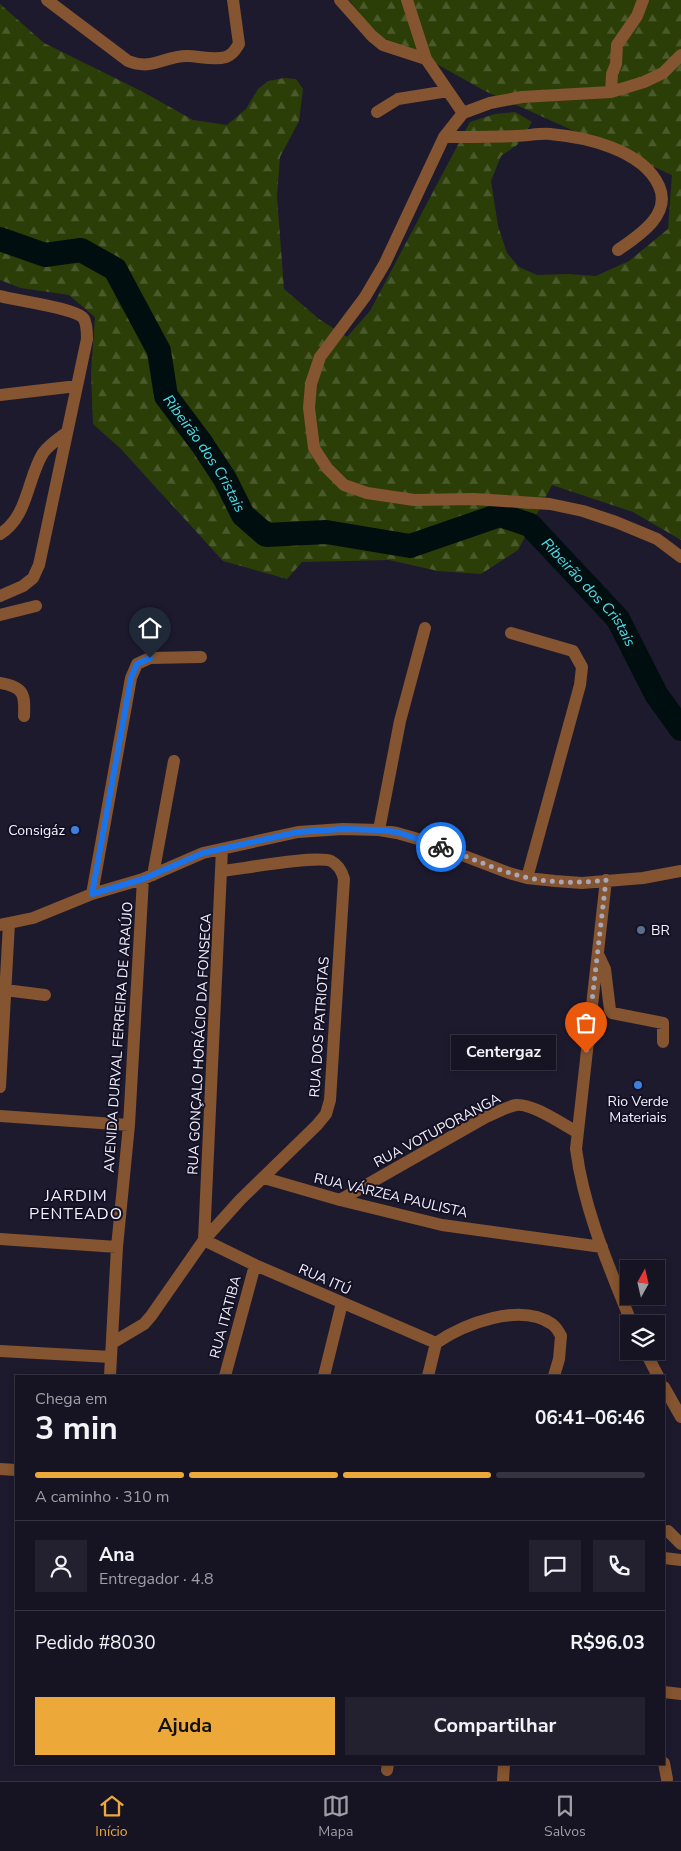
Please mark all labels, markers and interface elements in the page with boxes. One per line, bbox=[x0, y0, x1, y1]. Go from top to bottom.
water label: Ribeirão dos Cristais bbox=[158, 391, 250, 516]
water label: Ribeirão dos Cristais bbox=[537, 533, 640, 650]
pin bbox=[129, 607, 171, 658]
icon: home bbox=[136, 614, 164, 642]
place label: Consigáz bbox=[8, 821, 66, 840]
courier bbox=[416, 822, 466, 872]
marker: Consigáz bbox=[69, 824, 81, 836]
icon: bike bbox=[427, 833, 455, 861]
street label: AVENIDA DURVAL FERREIRA DE ARAÚJO bbox=[100, 901, 137, 1173]
street label: RUA GONÇALO HORÁCIO DA FONSECA bbox=[183, 913, 216, 1175]
place label: BR bbox=[651, 921, 670, 940]
marker: BR bbox=[635, 924, 647, 936]
street label: RUA DOS PATRIOTAS bbox=[305, 956, 334, 1098]
pin bbox=[565, 1002, 607, 1053]
icon: bag bbox=[572, 1009, 600, 1037]
callout: Centergaz bbox=[451, 1036, 556, 1070]
text: Centergaz bbox=[466, 1041, 541, 1063]
marker: Rio Verde Materiais bbox=[632, 1079, 644, 1091]
street label: RUA VOTUPORANGA bbox=[370, 1089, 504, 1172]
place label: Rio Verde Materiais bbox=[608, 1092, 668, 1127]
street label: RUA VÁRZEA PAULISTA bbox=[312, 1169, 470, 1222]
district label: JARDIM PENTEADO bbox=[29, 1185, 123, 1225]
street label: RUA ITÚ bbox=[296, 1259, 354, 1299]
north arrow bbox=[620, 1260, 665, 1305]
map controls bbox=[620, 1260, 665, 1360]
street label: RUA ITATIBA bbox=[205, 1274, 246, 1361]
button: layers bbox=[620, 1315, 665, 1360]
text: Chega em bbox=[35, 1388, 108, 1410]
text: 06:41–06:46 bbox=[535, 1405, 645, 1431]
text: 3 min bbox=[35, 1407, 118, 1450]
text: A caminho · 310 m bbox=[35, 1486, 170, 1508]
button: person bbox=[35, 1540, 87, 1592]
button: chat bbox=[529, 1540, 581, 1592]
button: phone bbox=[593, 1540, 645, 1592]
text: Ana bbox=[99, 1542, 135, 1568]
text: Entregador · 4.8 bbox=[99, 1568, 214, 1590]
text: Pedido #8030 bbox=[35, 1630, 156, 1656]
text: R$96.03 bbox=[570, 1630, 645, 1656]
button: Ajuda bbox=[35, 1697, 335, 1755]
button: Compartilhar bbox=[345, 1697, 645, 1755]
tab: Início bbox=[95, 1792, 128, 1841]
tab: Mapa bbox=[318, 1792, 353, 1841]
tab: Salvos bbox=[544, 1792, 586, 1841]

